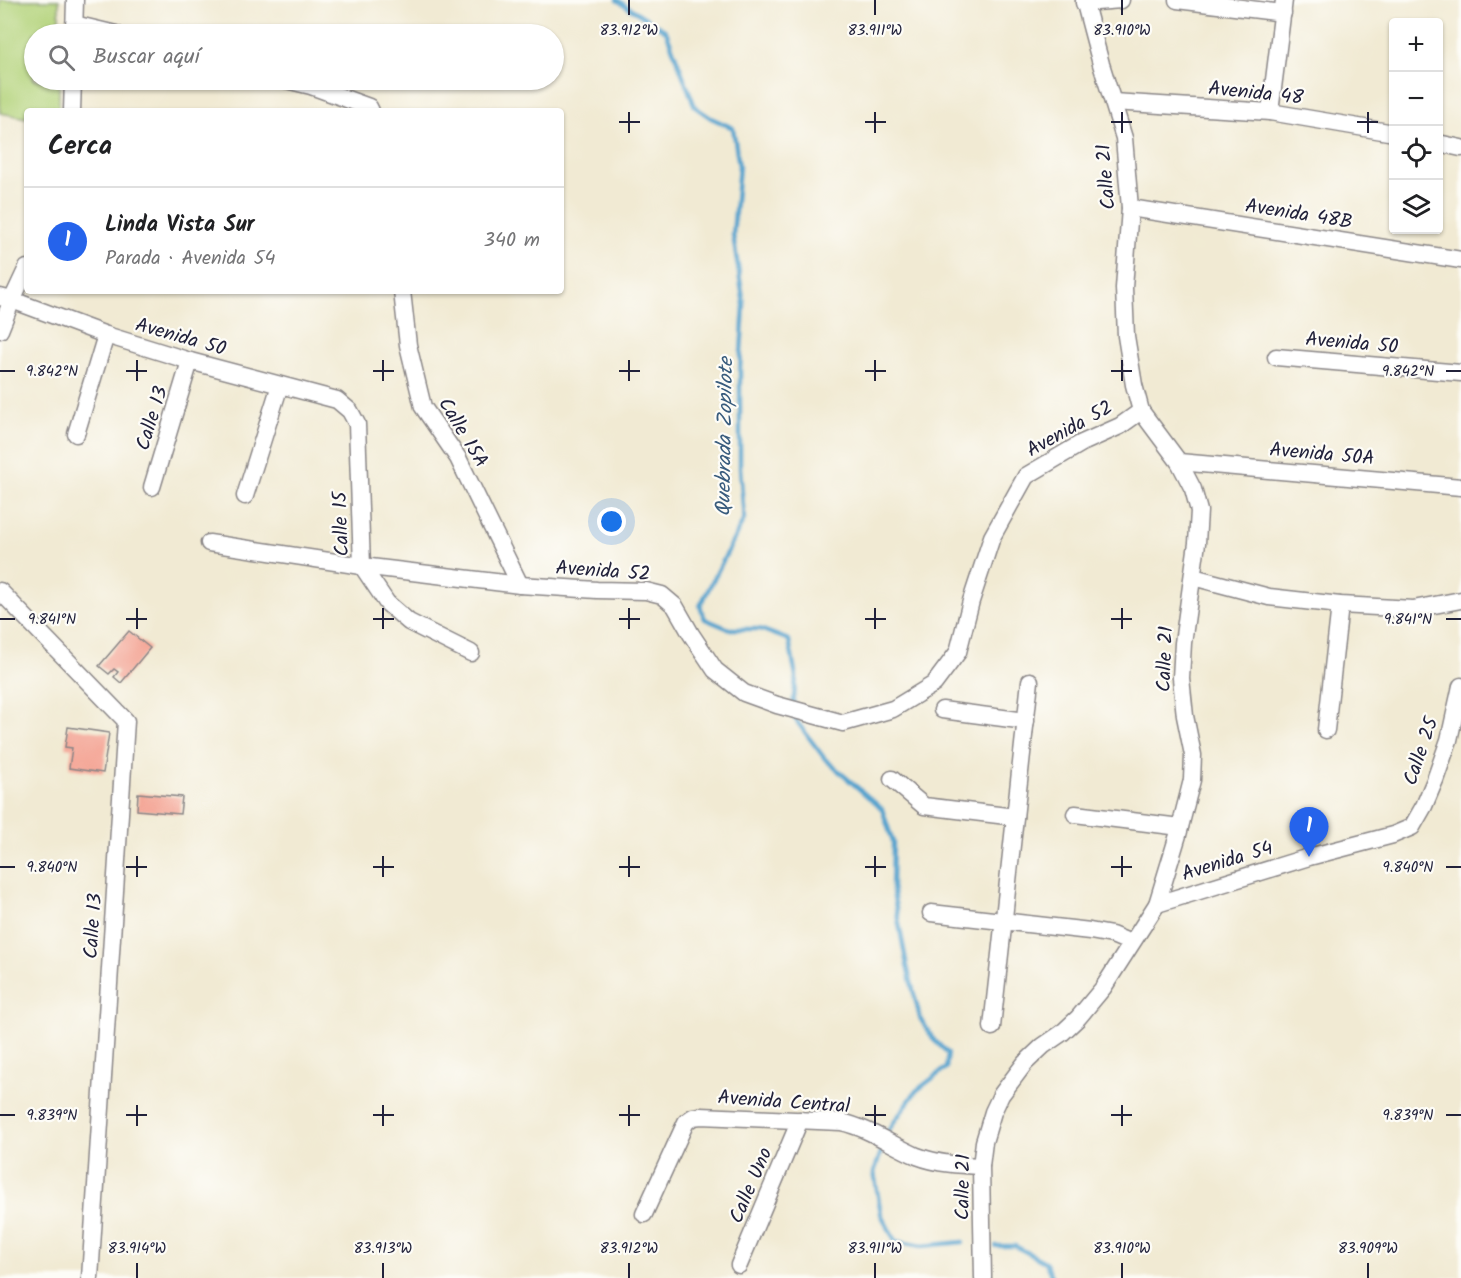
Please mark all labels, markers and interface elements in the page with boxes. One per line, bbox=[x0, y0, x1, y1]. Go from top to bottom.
map controls bbox=[1389, 18, 1443, 234]
button: + bbox=[1389, 18, 1443, 72]
text: 83.912°W bbox=[600, 19, 659, 43]
text: 83.911°W bbox=[848, 19, 903, 43]
text: 83.910°W bbox=[1093, 19, 1151, 43]
search box bbox=[24, 24, 564, 90]
text: Buscar aquí bbox=[93, 40, 200, 75]
icon: search bbox=[45, 41, 78, 74]
button: − bbox=[1389, 72, 1443, 126]
street label: Avenida 48 bbox=[1207, 73, 1306, 115]
text: Cerca bbox=[48, 126, 112, 168]
button: locate bbox=[1389, 126, 1443, 180]
street label: Calle 21 bbox=[1088, 143, 1126, 211]
button: layers bbox=[1389, 180, 1443, 234]
street label: Avenida 48B bbox=[1243, 191, 1355, 239]
text: Linda Vista Sur bbox=[105, 208, 255, 243]
text: 1 bbox=[64, 225, 71, 257]
text: 340 m bbox=[484, 225, 540, 257]
text: Parada · Avenida 54 bbox=[105, 243, 276, 275]
street label: Avenida 50 bbox=[131, 310, 230, 366]
street label: Avenida 50 bbox=[1304, 324, 1400, 364]
water label: Quebrada Zopilote bbox=[708, 355, 743, 517]
text: 9.842°N bbox=[26, 360, 78, 384]
text: 9.842°N bbox=[1382, 360, 1434, 384]
street label: Calle 13 bbox=[128, 382, 178, 455]
street label: Calle 15A bbox=[429, 392, 496, 474]
street label: Avenida 52 bbox=[1021, 393, 1119, 467]
street label: Avenida 50A bbox=[1268, 434, 1376, 476]
street label: Calle 15 bbox=[325, 490, 359, 557]
your location bbox=[597, 507, 626, 536]
street label: Avenida 52 bbox=[554, 553, 651, 591]
text: 9.841°N bbox=[28, 608, 76, 632]
text: 9.841°N bbox=[1384, 608, 1432, 632]
street label: Calle 21 bbox=[1149, 625, 1183, 693]
street label: Calle 25 bbox=[1395, 712, 1449, 790]
pin: 1 bbox=[1290, 808, 1328, 857]
street label: Avenida 54 bbox=[1178, 833, 1277, 891]
text: 9.840°N bbox=[27, 856, 77, 880]
text: 9.840°N bbox=[1383, 856, 1433, 880]
street label: Calle 13 bbox=[76, 892, 112, 960]
street label: Avenida Central bbox=[717, 1082, 851, 1124]
text: 9.839°N bbox=[26, 1104, 78, 1128]
text: 9.839°N bbox=[1382, 1104, 1434, 1128]
street label: Calle Uno bbox=[722, 1143, 782, 1229]
street label: Calle 21 bbox=[947, 1154, 981, 1220]
text: 83.914°W bbox=[108, 1237, 166, 1261]
text: 83.913°W bbox=[354, 1237, 413, 1261]
text: 83.912°W bbox=[600, 1237, 659, 1261]
text: 83.911°W bbox=[848, 1237, 903, 1261]
text: 83.910°W bbox=[1093, 1237, 1151, 1261]
text: 83.909°W bbox=[1338, 1237, 1398, 1261]

